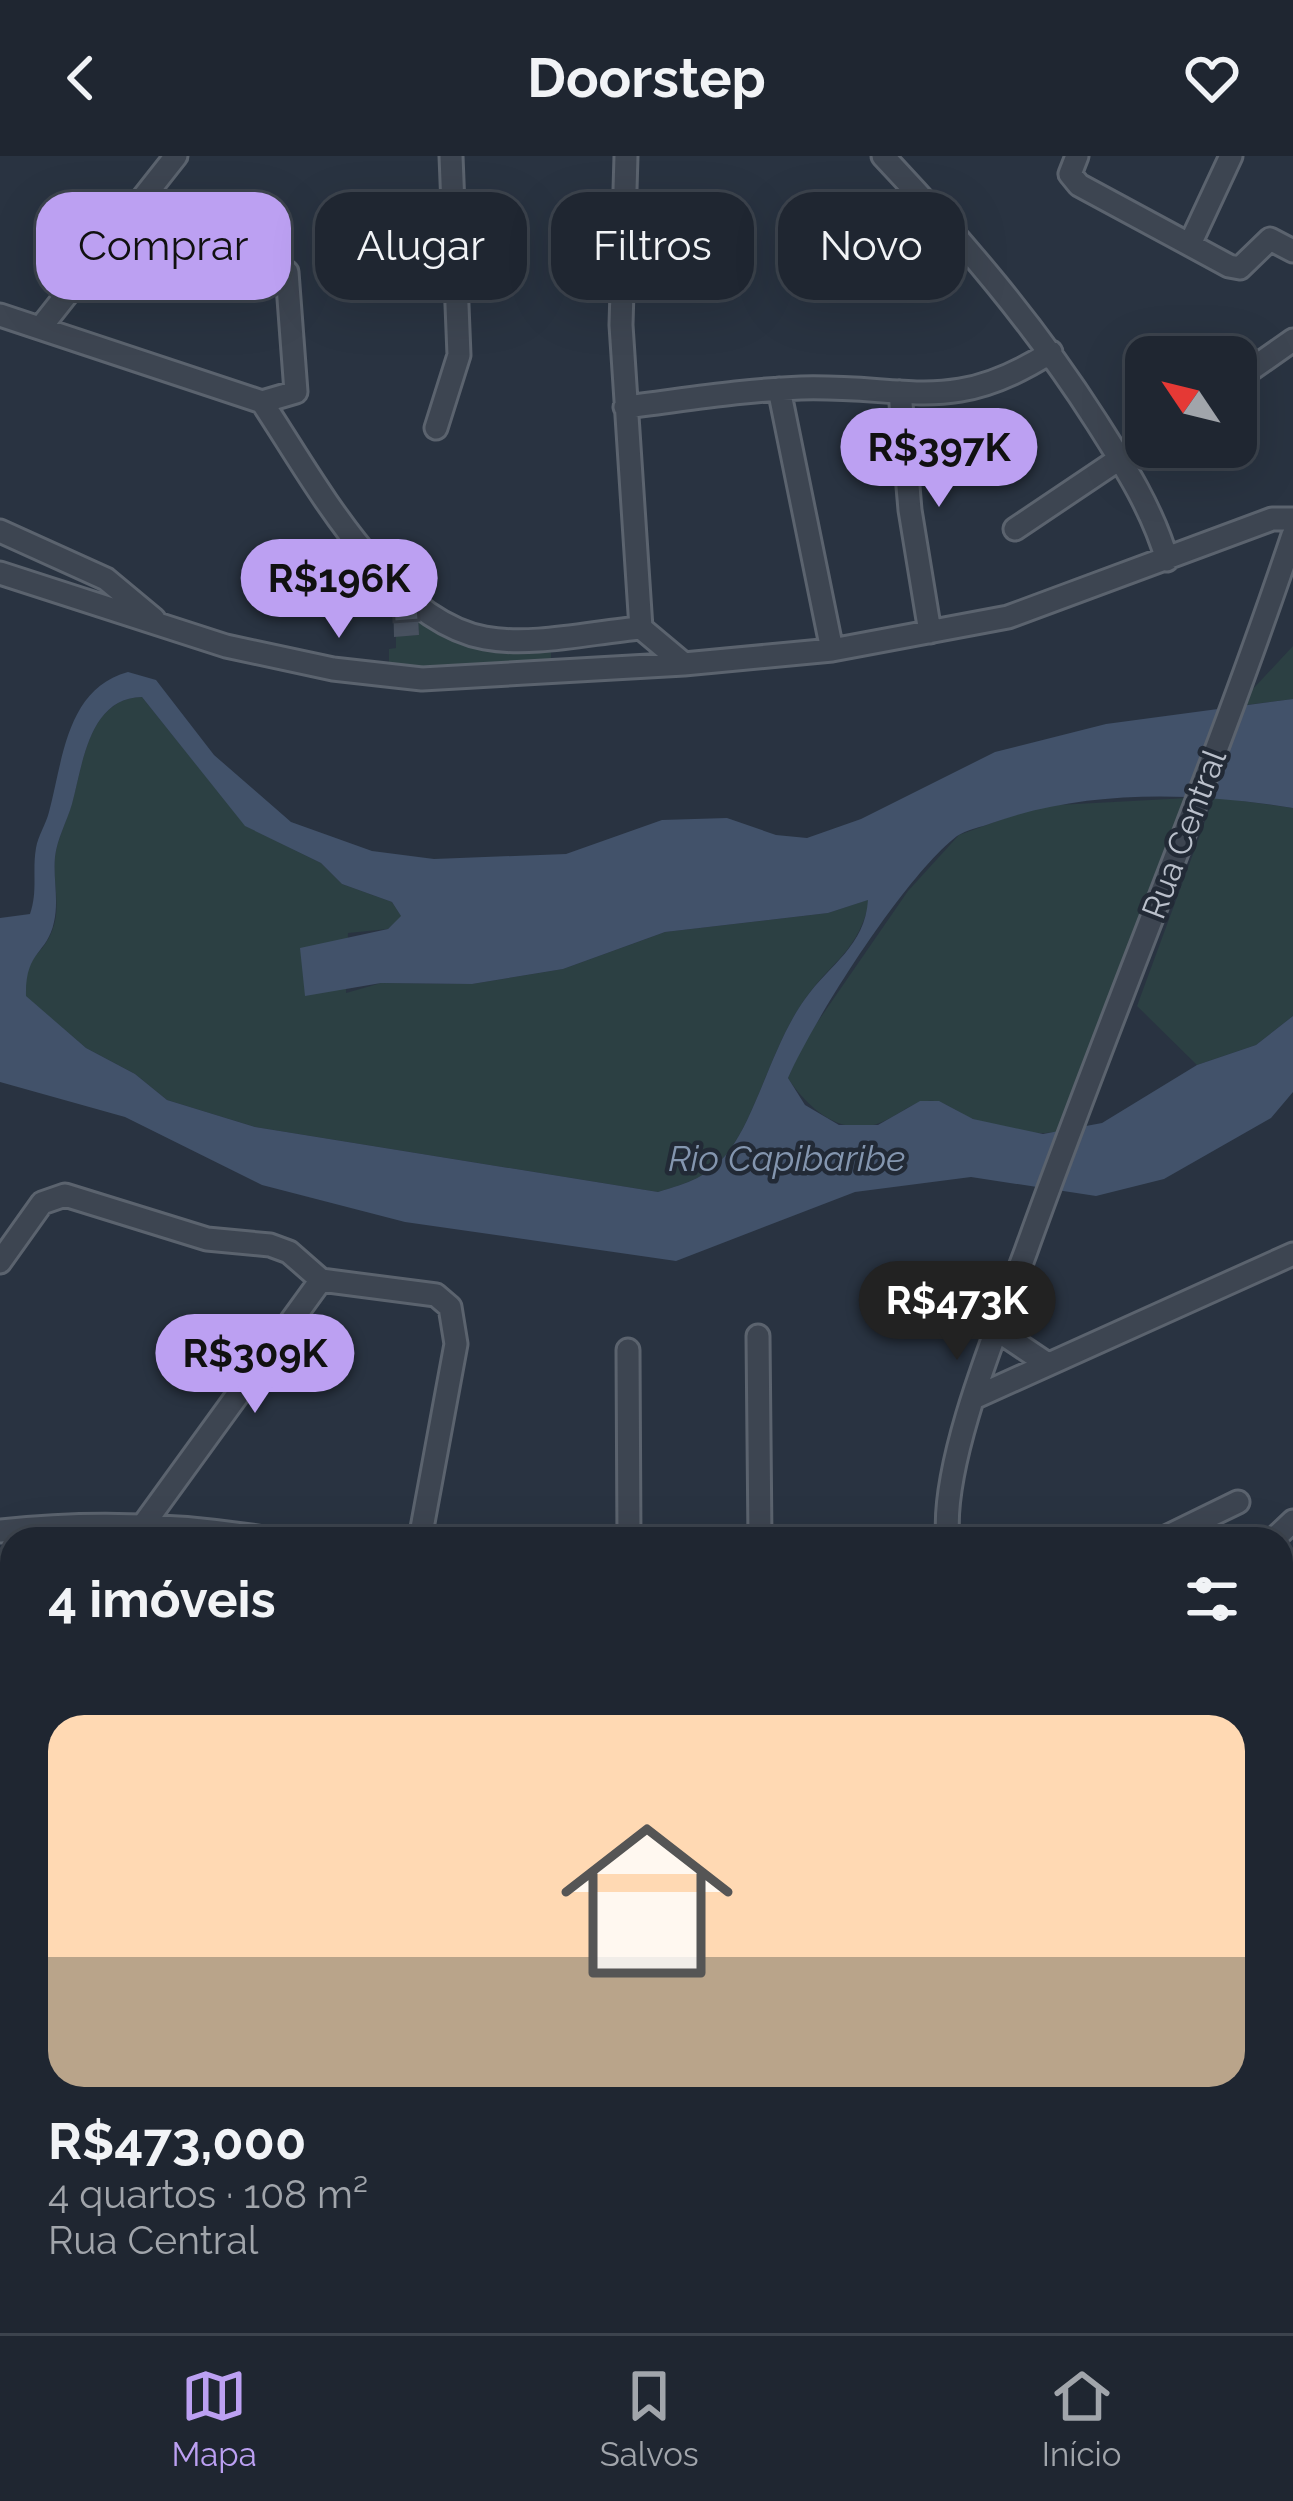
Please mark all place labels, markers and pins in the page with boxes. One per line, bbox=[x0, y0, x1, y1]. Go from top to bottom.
pin: R$397K bbox=[841, 408, 1037, 510]
pin: R$196K bbox=[241, 539, 437, 641]
pin: R$473K bbox=[859, 1261, 1055, 1363]
pin: R$309K bbox=[157, 1314, 353, 1416]

